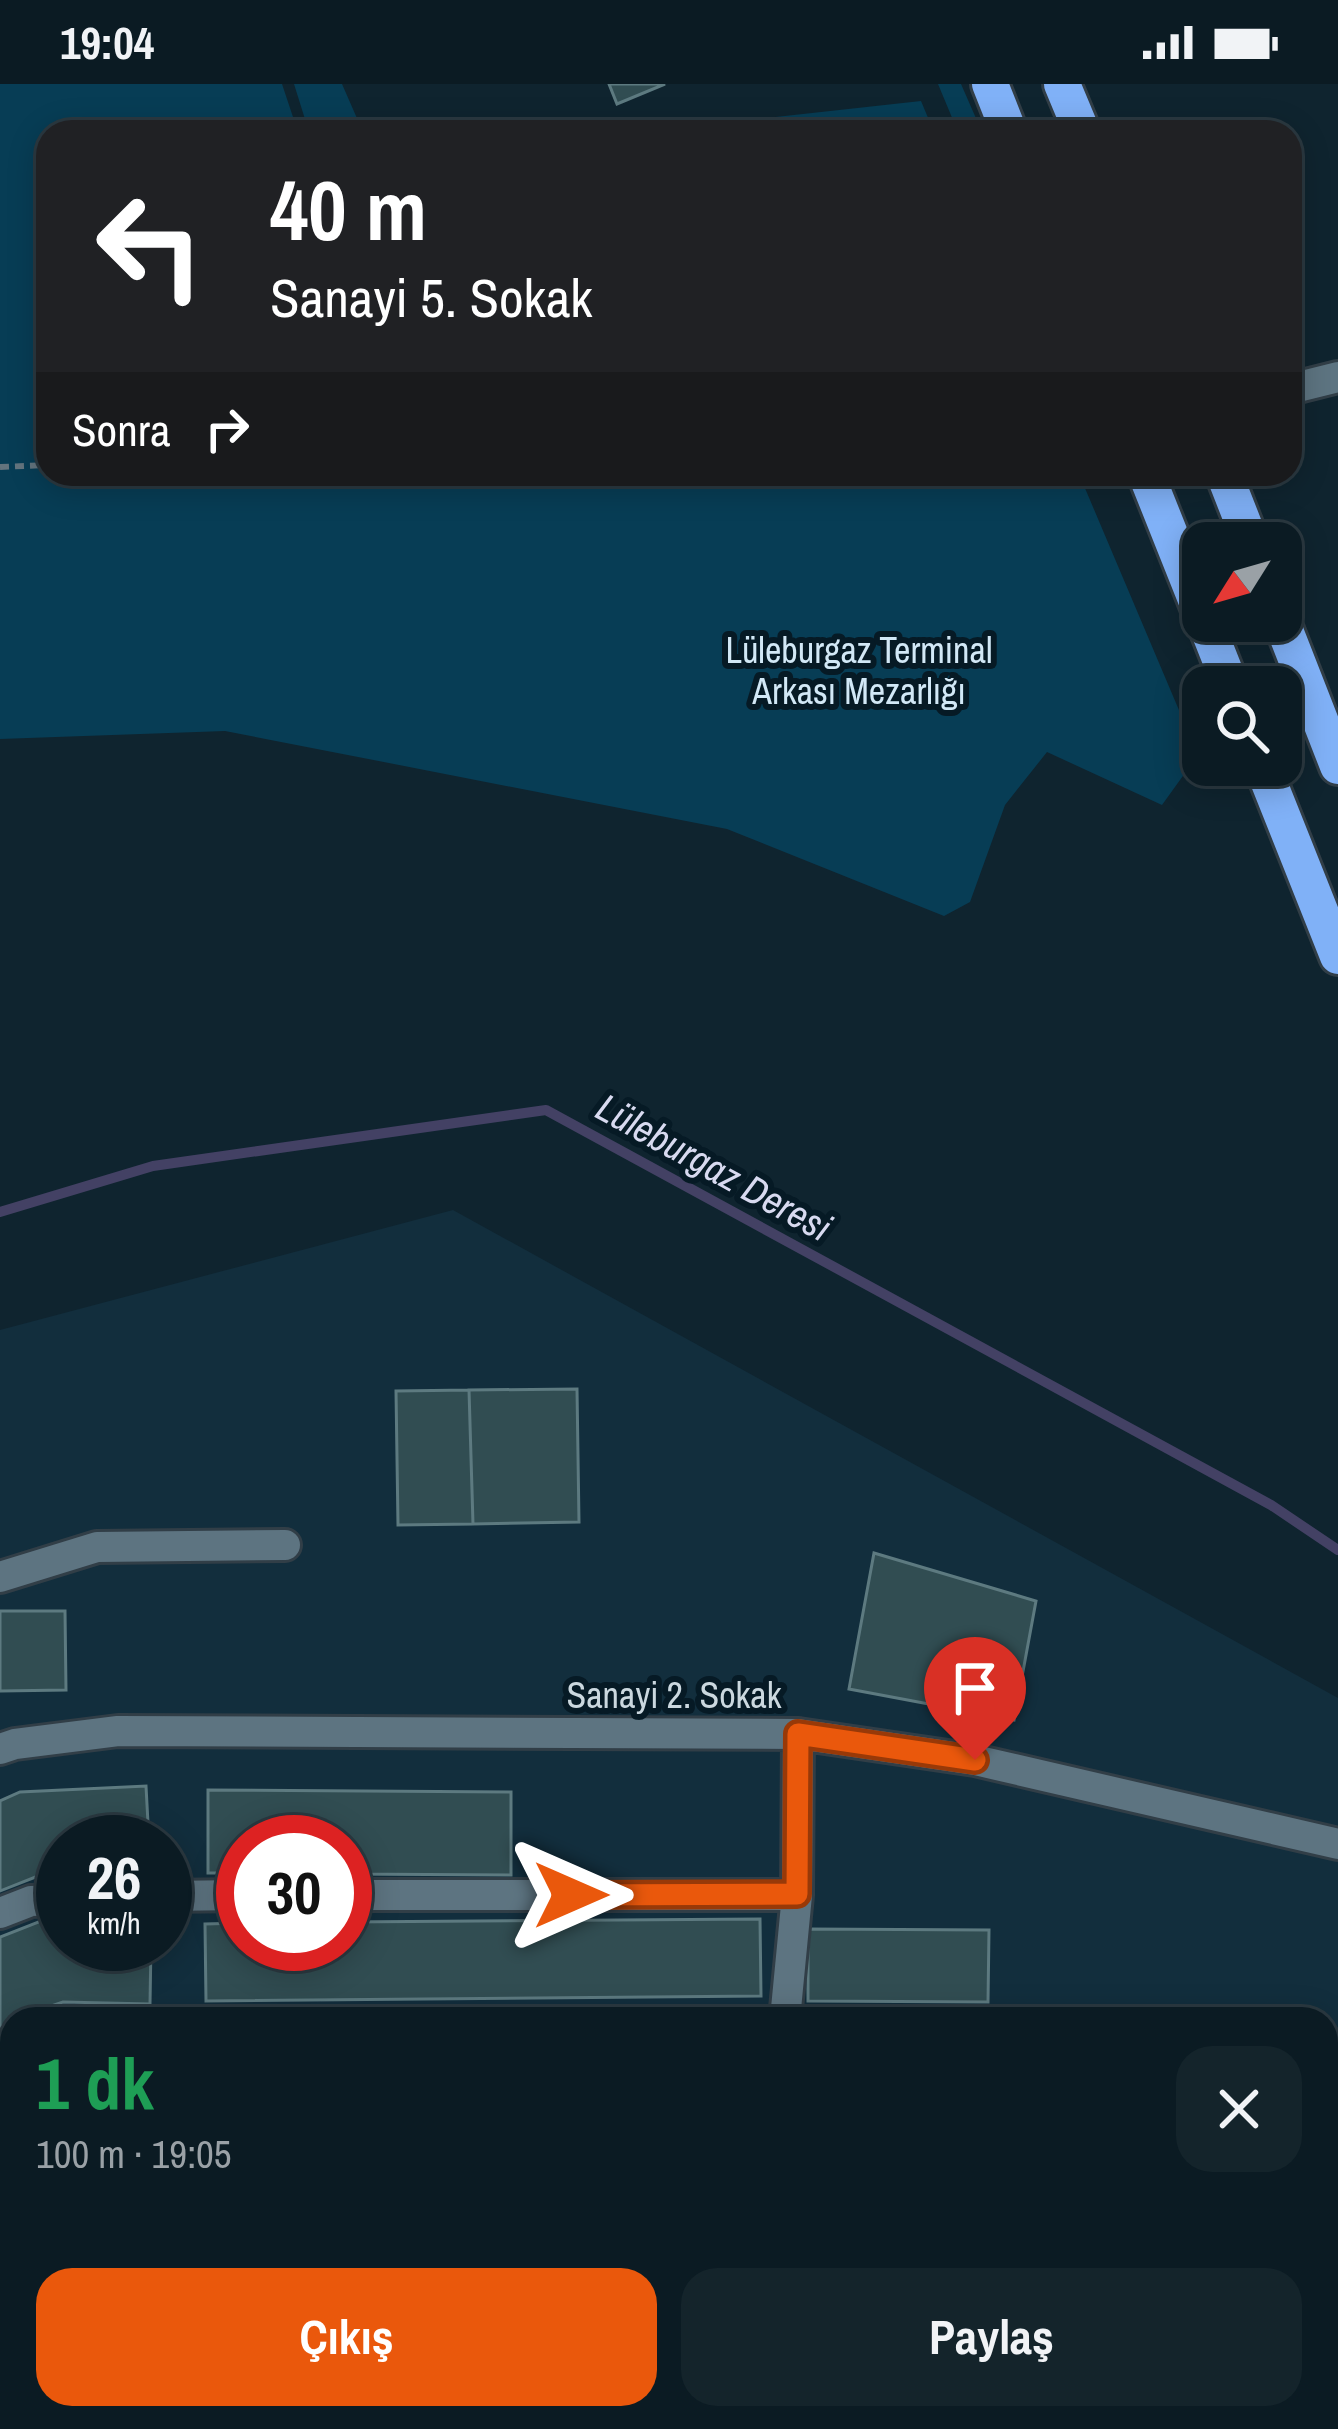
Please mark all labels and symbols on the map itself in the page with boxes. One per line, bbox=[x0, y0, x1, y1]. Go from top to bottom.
north arrow bbox=[1182, 522, 1302, 642]
park label: Lüleburgaz Terminal Arkası Mezarlığı bbox=[726, 626, 992, 715]
water label: Lüleburgaz Deresi bbox=[587, 1081, 841, 1253]
pin bbox=[924, 1637, 1026, 1760]
street label: Sanayi 2. Sokak bbox=[567, 1671, 782, 1719]
speed limit sign: 30 bbox=[216, 1815, 372, 1971]
position arrow bbox=[508, 1832, 634, 1958]

